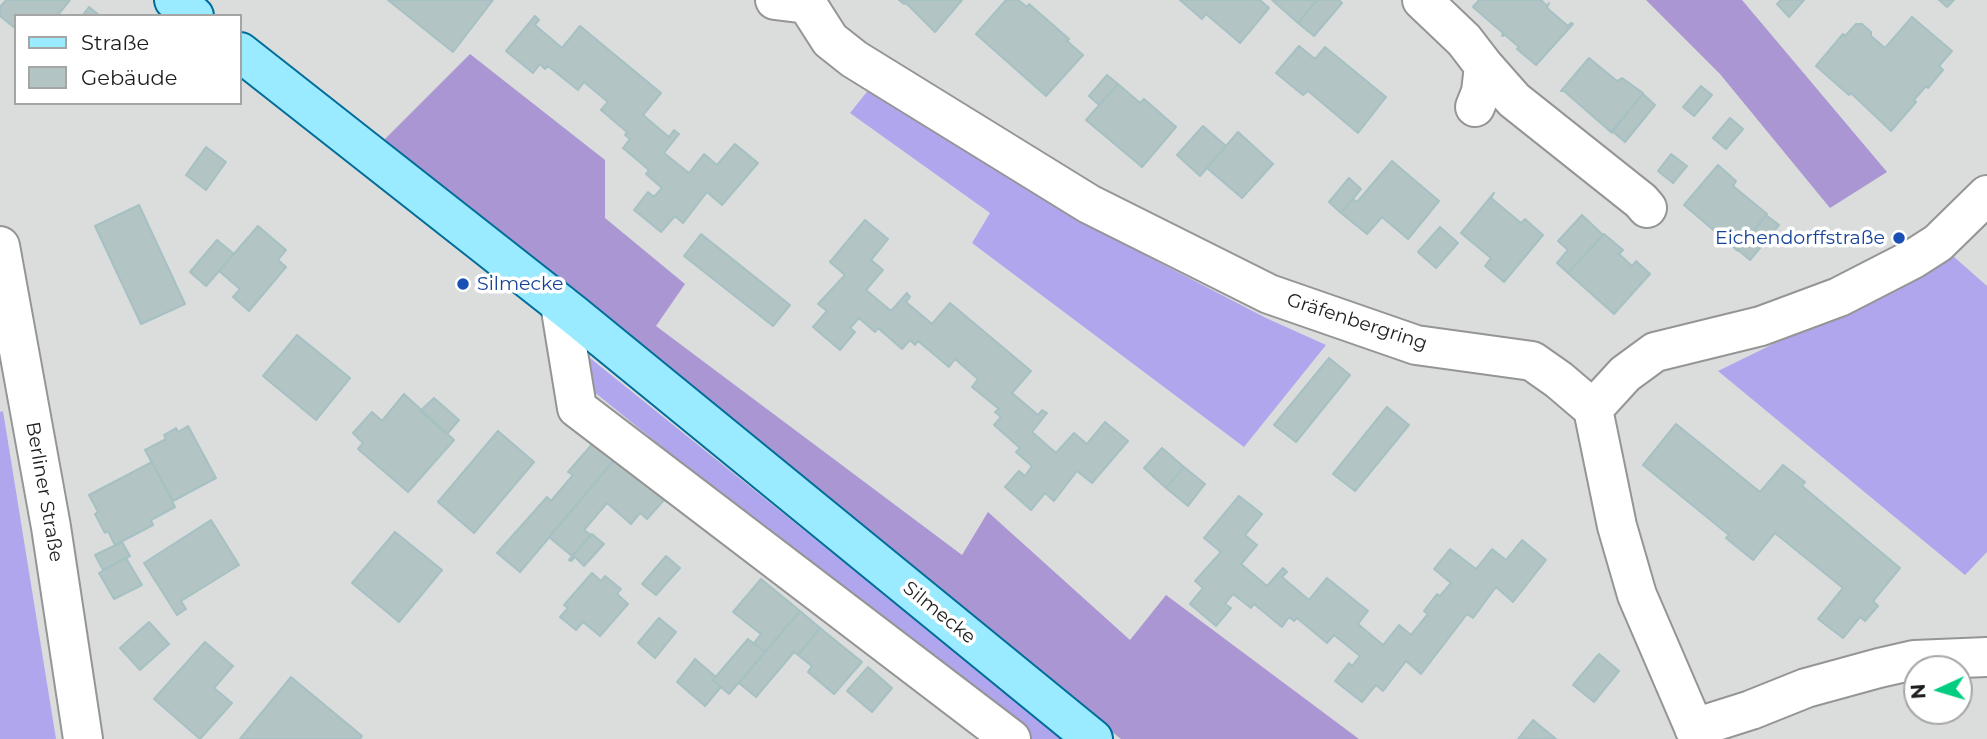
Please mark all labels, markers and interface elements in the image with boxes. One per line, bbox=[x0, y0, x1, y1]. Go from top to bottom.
legend bbox=[14, 14, 242, 105]
text: Straße bbox=[81, 30, 149, 55]
text: Gebäude bbox=[81, 65, 178, 90]
place label: Eichendorffstraße bbox=[1715, 227, 1885, 249]
marker: Eichendorffstraße bbox=[1891, 230, 1907, 246]
place label: Silmecke bbox=[477, 273, 564, 295]
marker: Silmecke bbox=[455, 276, 471, 292]
street label: Gräfenbergring bbox=[1284, 289, 1430, 355]
street label: Berliner Straße bbox=[20, 420, 68, 564]
street label: Silmecke bbox=[898, 577, 980, 649]
north arrow bbox=[1903, 655, 1973, 725]
text: N bbox=[1907, 683, 1931, 700]

